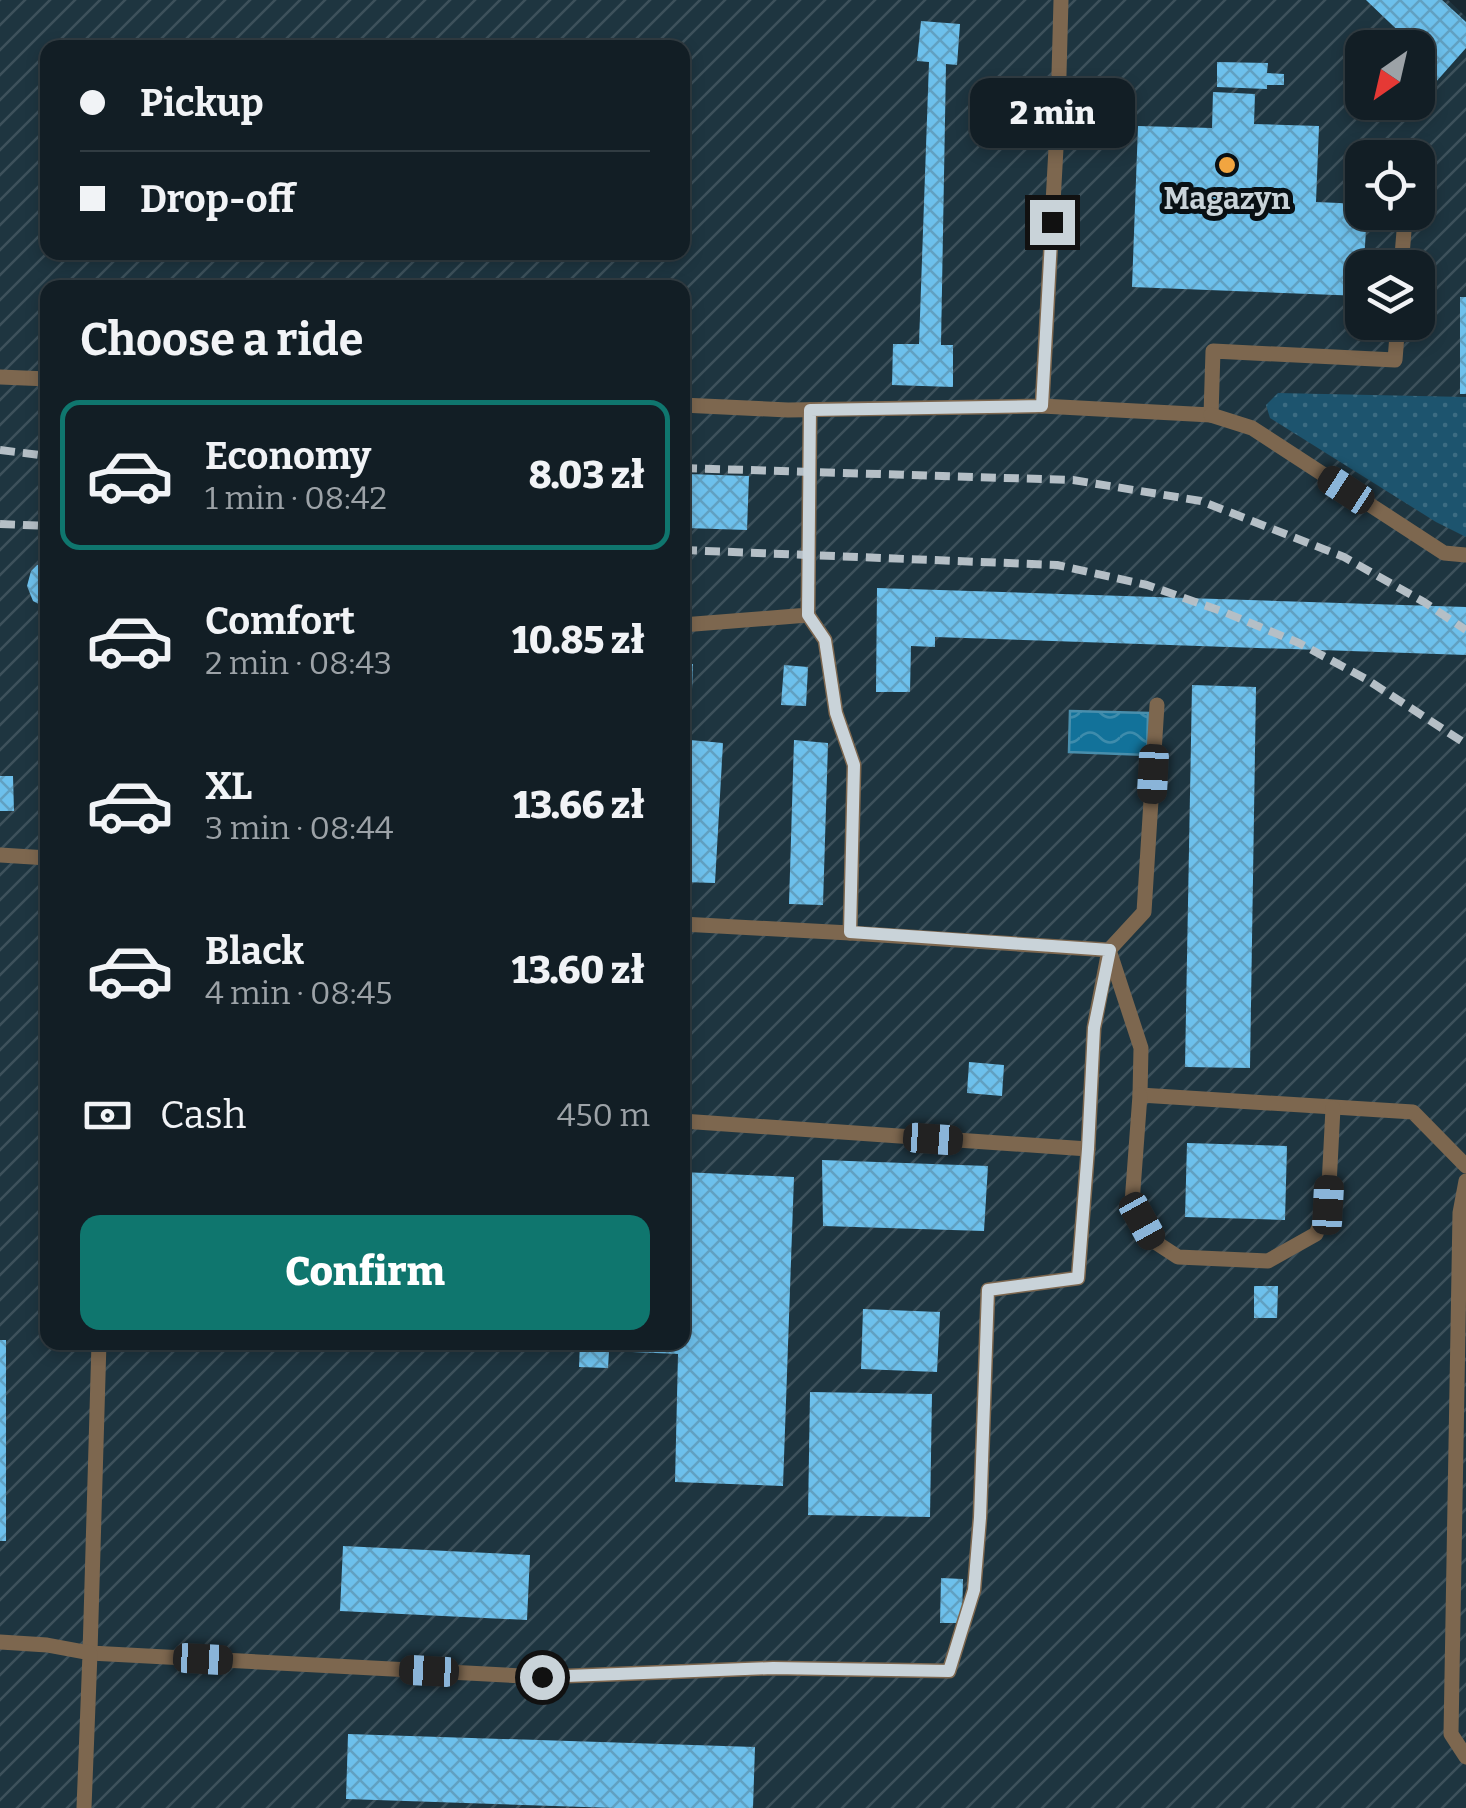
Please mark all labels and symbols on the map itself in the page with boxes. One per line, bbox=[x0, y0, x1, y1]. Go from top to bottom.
north arrow bbox=[1345, 30, 1435, 120]
callout: 2 min bbox=[970, 77, 1134, 147]
marker: Magazyn bbox=[1216, 154, 1238, 176]
place label: Magazyn bbox=[1164, 181, 1291, 217]
route end bbox=[1030, 200, 1075, 245]
car bbox=[1313, 461, 1379, 519]
car bbox=[1136, 743, 1170, 805]
car bbox=[902, 1122, 964, 1156]
car bbox=[1311, 1174, 1345, 1236]
car bbox=[1114, 1187, 1170, 1255]
car bbox=[172, 1642, 234, 1676]
car bbox=[398, 1654, 460, 1688]
route start bbox=[520, 1655, 565, 1700]

